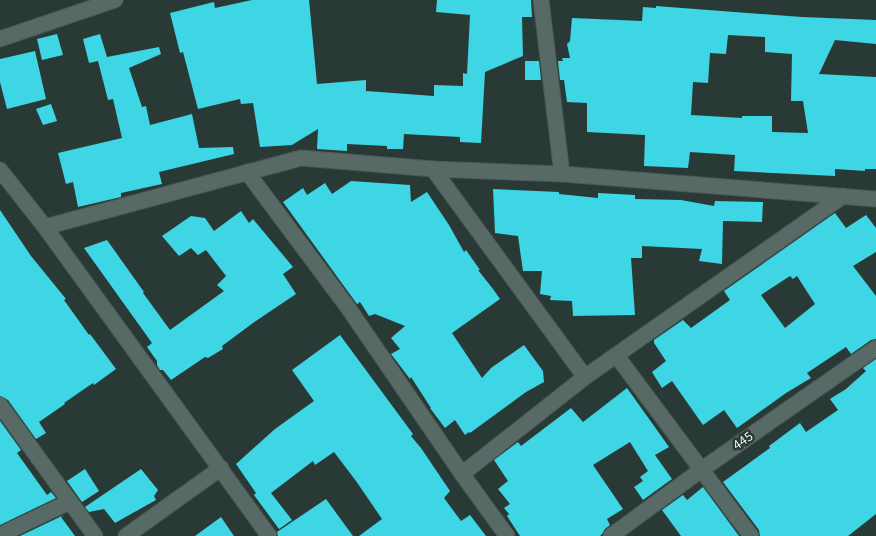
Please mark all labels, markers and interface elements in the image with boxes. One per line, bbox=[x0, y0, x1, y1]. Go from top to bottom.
street label: 445 bbox=[729, 427, 757, 455]

